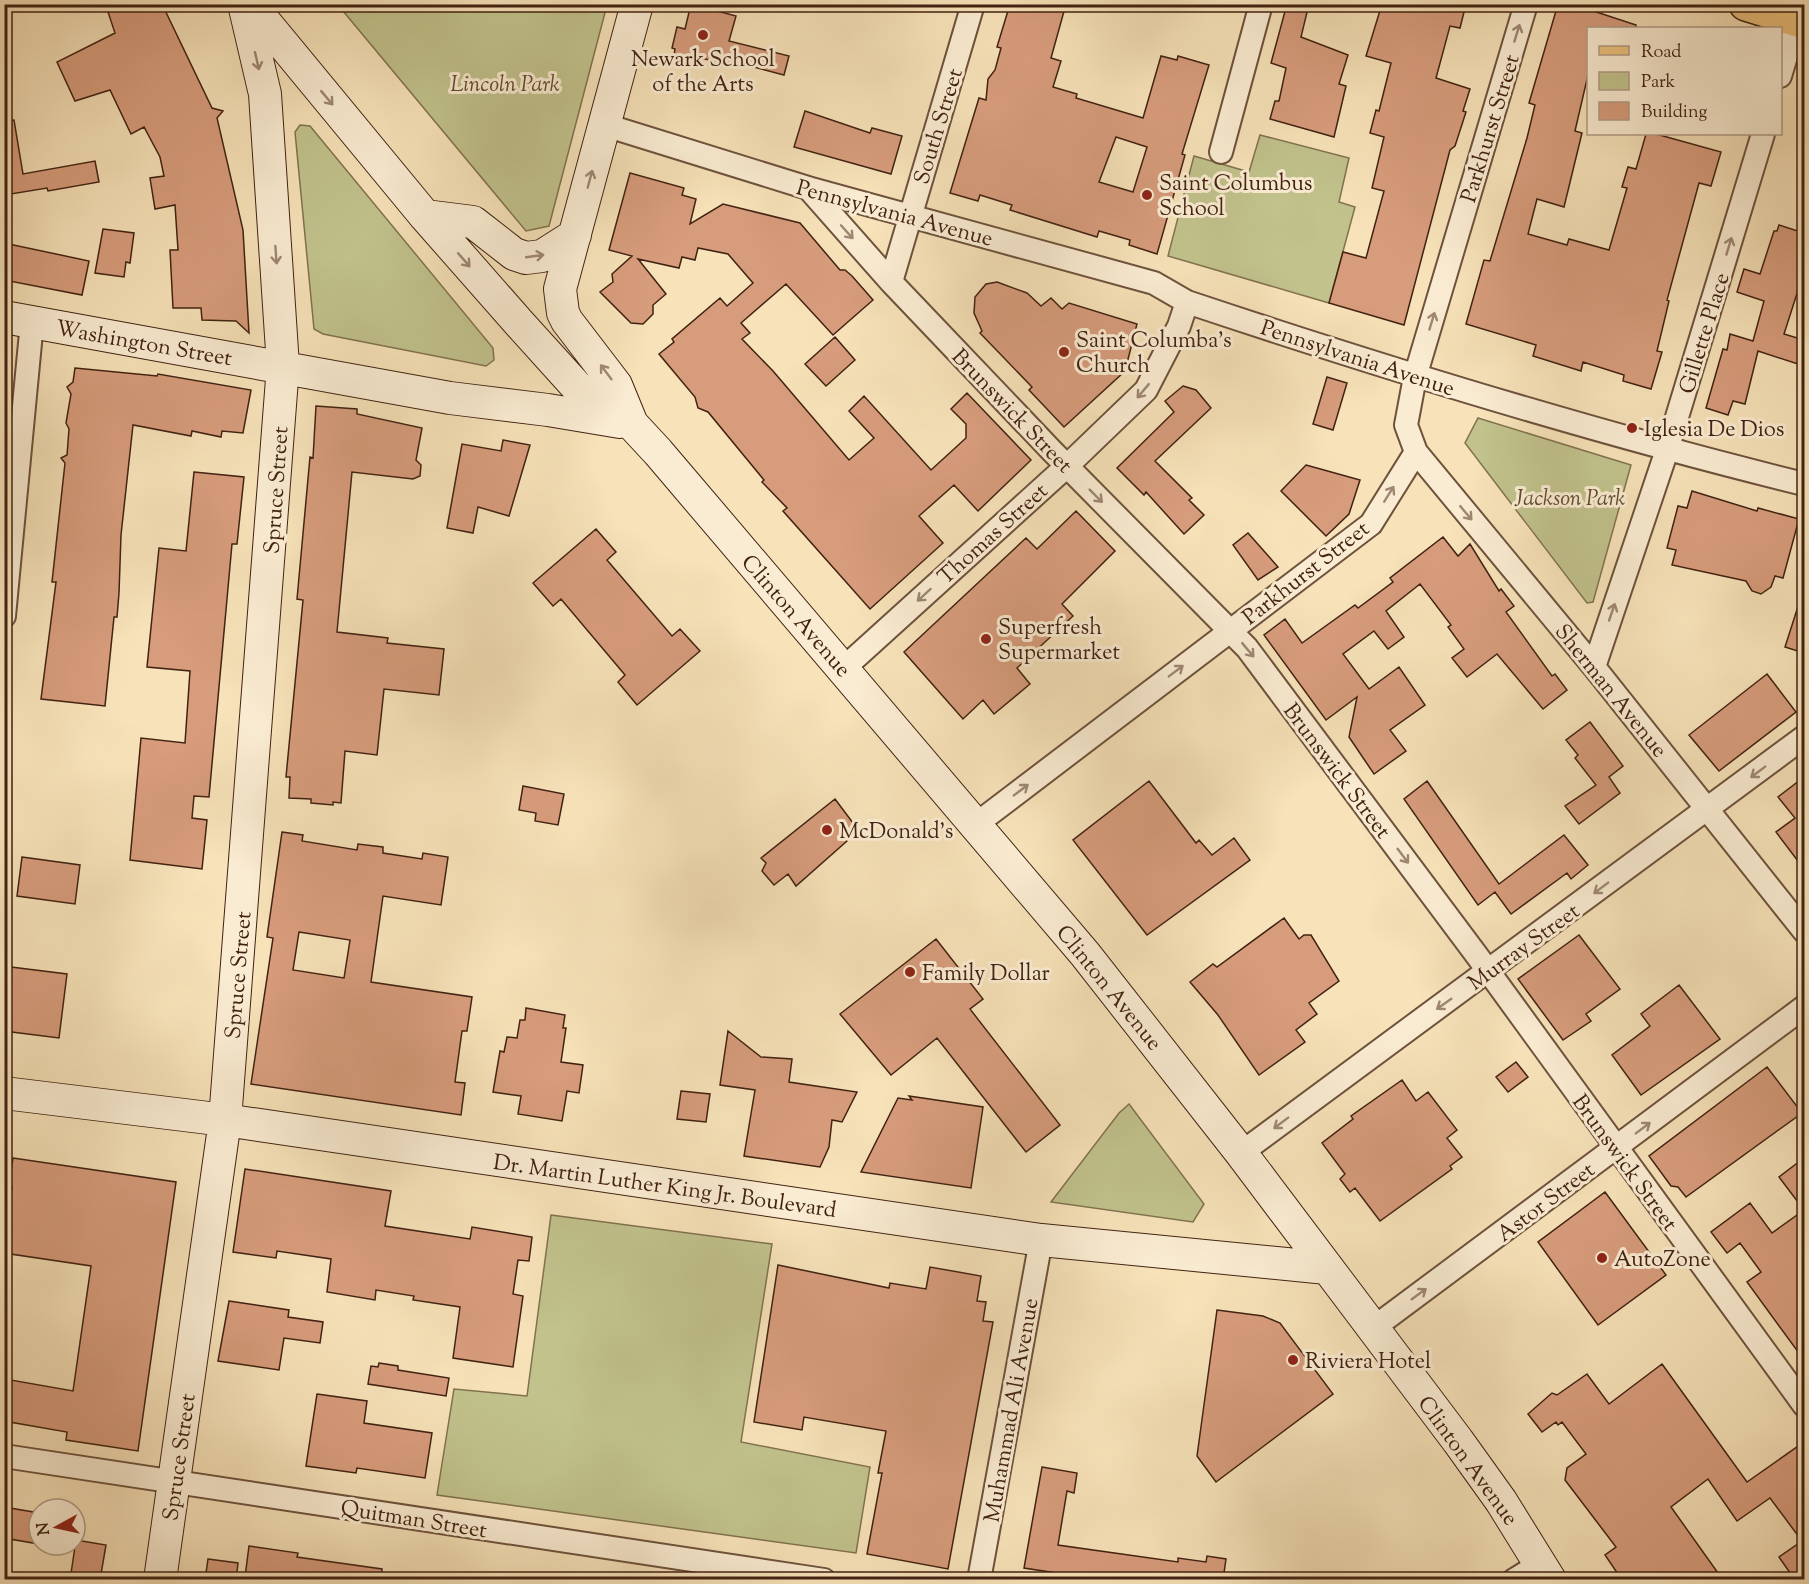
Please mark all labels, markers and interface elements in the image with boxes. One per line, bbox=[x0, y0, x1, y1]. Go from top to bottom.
one-way arrow bbox=[1512, 24, 1523, 43]
legend bbox=[1587, 27, 1782, 135]
marker: Newark School of the Arts bbox=[696, 28, 710, 42]
text: Road bbox=[1641, 40, 1681, 66]
place label: Newark School of the Arts bbox=[631, 45, 775, 102]
street label: Parkhurst Street bbox=[1454, 50, 1530, 207]
one-way arrow bbox=[252, 51, 263, 71]
street label: South Street bbox=[907, 64, 973, 189]
park label: Lincoln Park bbox=[450, 70, 560, 102]
text: Park bbox=[1641, 70, 1676, 96]
one-way arrow bbox=[321, 90, 334, 106]
text: Building bbox=[1641, 100, 1707, 126]
place label: Saint Columbus School bbox=[1159, 169, 1312, 226]
one-way arrow bbox=[585, 170, 597, 189]
street label: Pennsylvania Avenue bbox=[792, 173, 996, 257]
marker: Saint Columbus School bbox=[1140, 188, 1154, 202]
one-way arrow bbox=[840, 224, 854, 239]
one-way arrow bbox=[1724, 237, 1735, 256]
one-way arrow bbox=[271, 245, 282, 265]
one-way arrow bbox=[525, 250, 544, 261]
one-way arrow bbox=[457, 253, 471, 268]
street label: Gillette Place bbox=[1672, 269, 1739, 398]
one-way arrow bbox=[1427, 312, 1438, 331]
street label: Pennsylvania Avenue bbox=[1256, 313, 1458, 406]
street label: Washington Street bbox=[53, 314, 235, 376]
place label: Saint Columba's Church bbox=[1076, 326, 1232, 383]
street label: Brunswick Street bbox=[943, 343, 1079, 482]
marker: Saint Columba's Church bbox=[1057, 345, 1071, 359]
one-way arrow bbox=[599, 364, 612, 380]
one-way arrow bbox=[1136, 383, 1150, 398]
place label: Iglesia De Dios bbox=[1644, 415, 1784, 447]
marker: Iglesia De Dios bbox=[1625, 421, 1639, 435]
street label: Spruce Street bbox=[258, 425, 298, 555]
street label: Thomas Street bbox=[932, 477, 1057, 594]
park label: Jackson Park bbox=[1514, 484, 1625, 516]
one-way arrow bbox=[1383, 486, 1396, 503]
one-way arrow bbox=[1089, 488, 1104, 503]
one-way arrow bbox=[1460, 505, 1473, 521]
street label: Parkhurst Street bbox=[1237, 514, 1377, 634]
street label: Clinton Avenue bbox=[732, 548, 857, 685]
one-way arrow bbox=[916, 588, 931, 603]
one-way arrow bbox=[1608, 603, 1619, 622]
place label: Superfresh Supermarket bbox=[998, 613, 1120, 670]
street label: Sherman Avenue bbox=[1546, 618, 1674, 766]
marker: Superfresh Supermarket bbox=[979, 632, 993, 646]
one-way arrow bbox=[1241, 642, 1255, 657]
one-way arrow bbox=[1168, 665, 1184, 678]
street label: Brunswick Street bbox=[1274, 697, 1398, 847]
one-way arrow bbox=[1750, 766, 1766, 778]
one-way arrow bbox=[1013, 783, 1029, 796]
place label: McDonald's bbox=[839, 817, 953, 849]
marker: McDonald's bbox=[820, 823, 834, 837]
one-way arrow bbox=[1396, 848, 1409, 864]
one-way arrow bbox=[1594, 882, 1610, 895]
street label: Murray Street bbox=[1462, 897, 1588, 1000]
street label: Spruce Street bbox=[218, 910, 262, 1040]
street label: Clinton Avenue bbox=[1047, 919, 1168, 1059]
place label: Family Dollar bbox=[922, 959, 1050, 991]
marker: Family Dollar bbox=[903, 965, 917, 979]
one-way arrow bbox=[1436, 998, 1453, 1010]
street label: Brunswick Street bbox=[1563, 1089, 1685, 1239]
one-way arrow bbox=[1273, 1117, 1289, 1129]
one-way arrow bbox=[1634, 1122, 1650, 1134]
street label: Dr. Martin Luther King Jr. Boulevard bbox=[491, 1148, 838, 1228]
street label: Astor Street bbox=[1491, 1155, 1603, 1251]
place label: AutoZone bbox=[1614, 1245, 1711, 1277]
marker: AutoZone bbox=[1595, 1251, 1609, 1265]
one-way arrow bbox=[1410, 1288, 1426, 1300]
street label: Muhammad Ali Avenue bbox=[977, 1296, 1048, 1525]
place label: Riviera Hotel bbox=[1305, 1347, 1431, 1379]
marker: Riviera Hotel bbox=[1286, 1353, 1300, 1367]
street label: Clinton Avenue bbox=[1408, 1390, 1525, 1533]
street label: Spruce Street bbox=[156, 1391, 206, 1523]
street label: Quitman Street bbox=[338, 1494, 489, 1548]
north arrow bbox=[27, 1497, 87, 1557]
text: N bbox=[32, 1521, 57, 1537]

